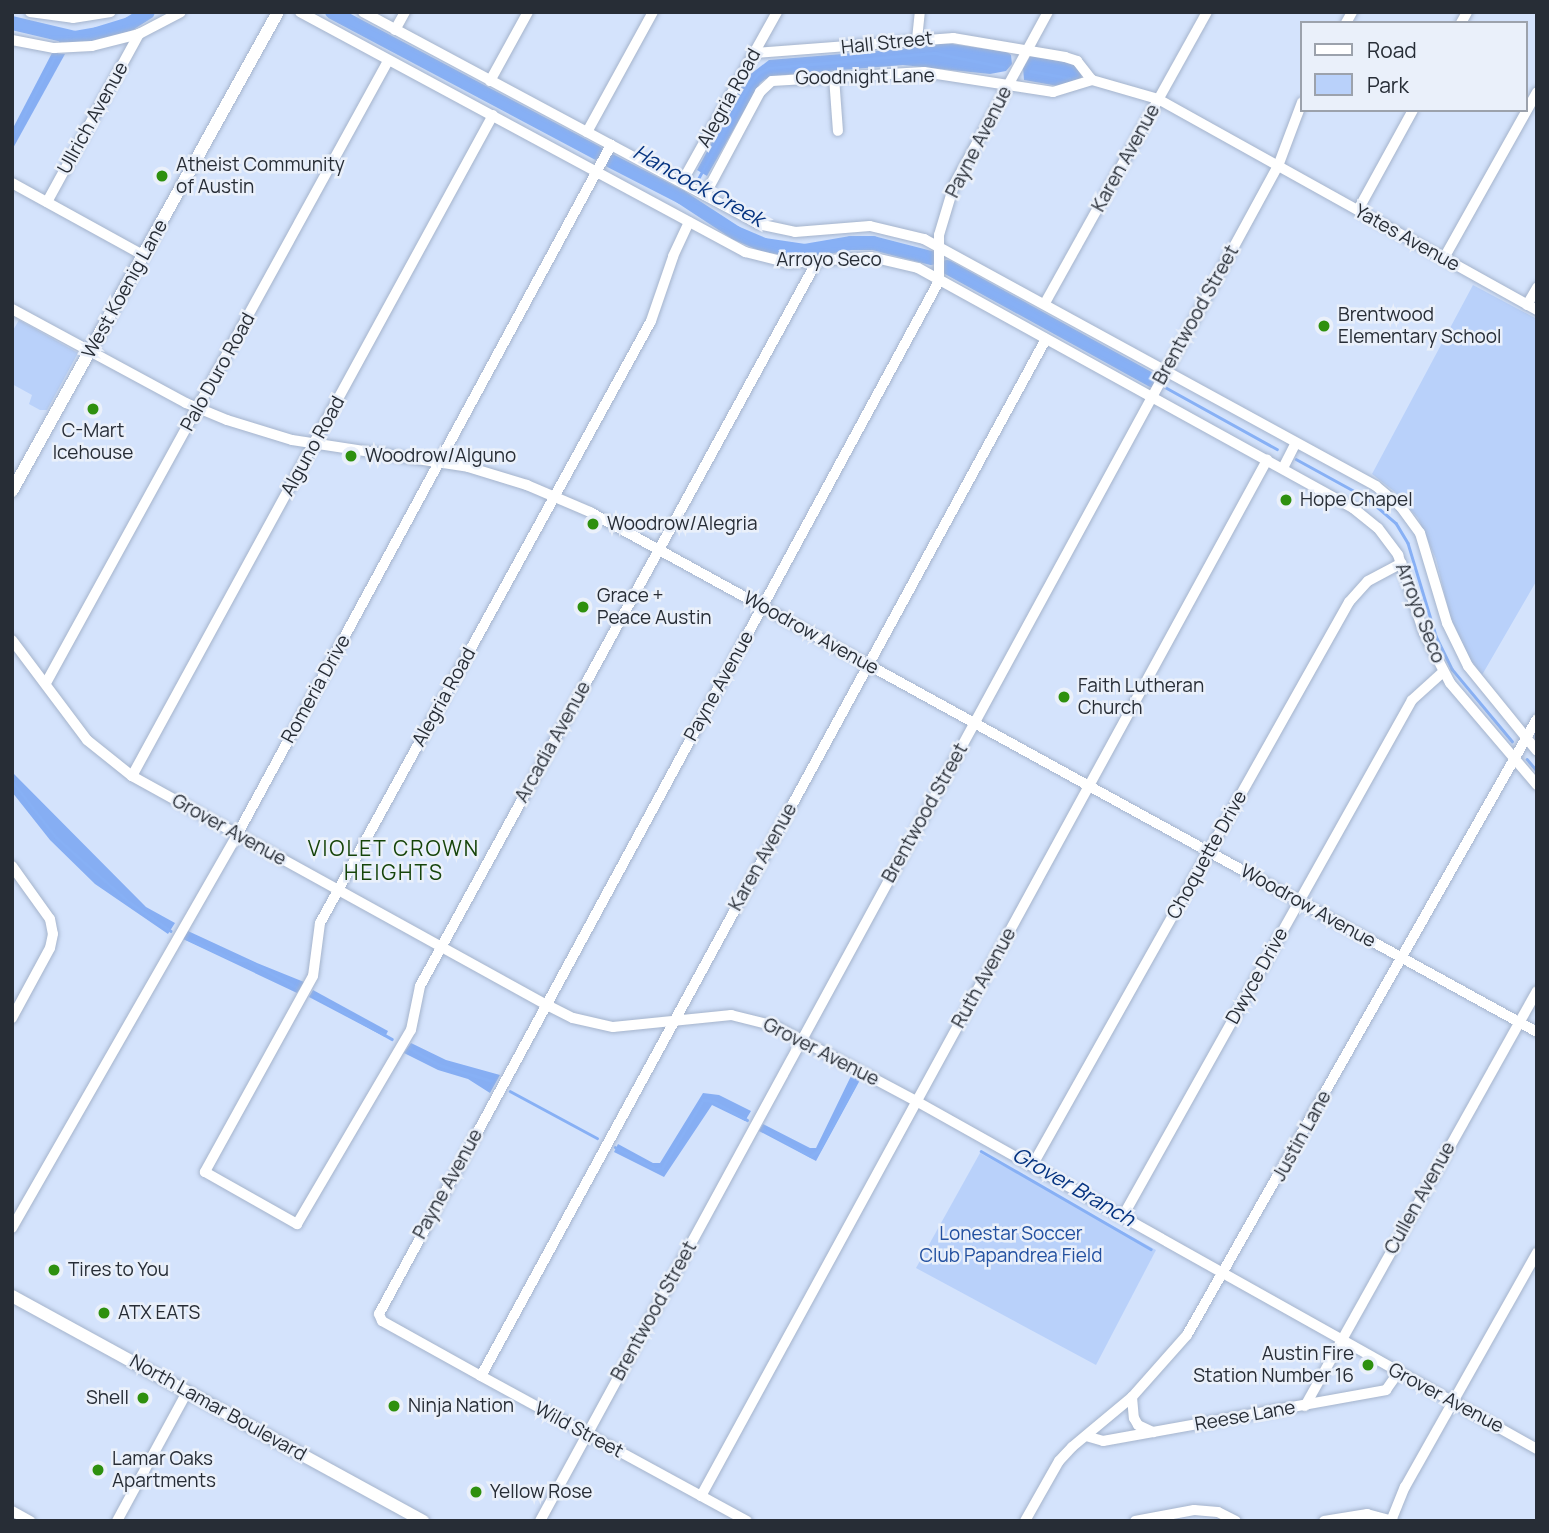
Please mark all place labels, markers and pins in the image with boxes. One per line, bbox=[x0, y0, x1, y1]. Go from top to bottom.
place label: Atheist Community of Austin bbox=[176, 154, 345, 198]
marker: Atheist Community of Austin bbox=[154, 168, 170, 184]
place label: Brentwood Elementary School bbox=[1338, 304, 1501, 348]
marker: Brentwood Elementary School bbox=[1316, 318, 1332, 334]
marker: C-Mart Icehouse bbox=[85, 401, 101, 417]
place label: C-Mart Icehouse bbox=[53, 420, 133, 464]
place label: Woodrow/Alguno bbox=[365, 445, 516, 467]
marker: Woodrow/Alguno bbox=[343, 448, 359, 464]
place label: Hope Chapel bbox=[1300, 489, 1413, 511]
marker: Hope Chapel bbox=[1278, 492, 1294, 508]
place label: Woodrow/Alegria bbox=[607, 513, 757, 535]
marker: Woodrow/Alegria bbox=[585, 516, 601, 532]
place label: Grace + Peace Austin bbox=[597, 585, 712, 629]
marker: Grace + Peace Austin bbox=[575, 599, 591, 615]
place label: Faith Lutheran Church bbox=[1078, 675, 1204, 719]
marker: Faith Lutheran Church bbox=[1056, 689, 1072, 705]
place label: Tires to You bbox=[68, 1259, 169, 1281]
marker: Tires to You bbox=[46, 1262, 62, 1278]
place label: ATX EATS bbox=[118, 1302, 200, 1324]
marker: ATX EATS bbox=[96, 1305, 112, 1321]
place label: Austin Fire Station Number 16 bbox=[1193, 1343, 1354, 1387]
marker: Austin Fire Station Number 16 bbox=[1360, 1357, 1376, 1373]
place label: Shell bbox=[86, 1387, 129, 1409]
marker: Shell bbox=[135, 1390, 151, 1406]
place label: Ninja Nation bbox=[408, 1395, 514, 1417]
marker: Ninja Nation bbox=[386, 1398, 402, 1414]
place label: Lamar Oaks Apartments bbox=[112, 1448, 216, 1492]
marker: Lamar Oaks Apartments bbox=[90, 1462, 106, 1478]
place label: Yellow Rose bbox=[490, 1481, 592, 1503]
marker: Yellow Rose bbox=[468, 1484, 484, 1500]

